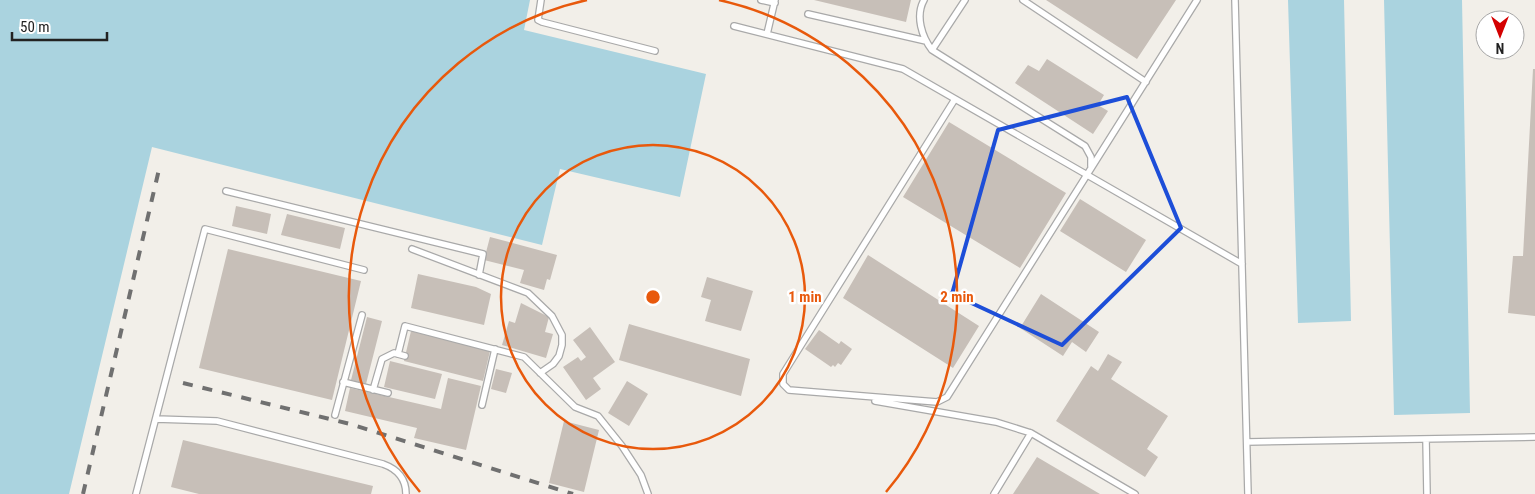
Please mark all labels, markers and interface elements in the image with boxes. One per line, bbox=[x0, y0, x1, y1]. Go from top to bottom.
scale bar bbox=[12, 10, 108, 42]
north arrow bbox=[1475, 10, 1525, 60]
text: 50 m bbox=[20, 18, 50, 36]
text: N bbox=[1496, 40, 1504, 56]
centre of rings bbox=[644, 288, 662, 306]
text: 1 min bbox=[788, 288, 822, 306]
text: 2 min bbox=[940, 288, 974, 306]

